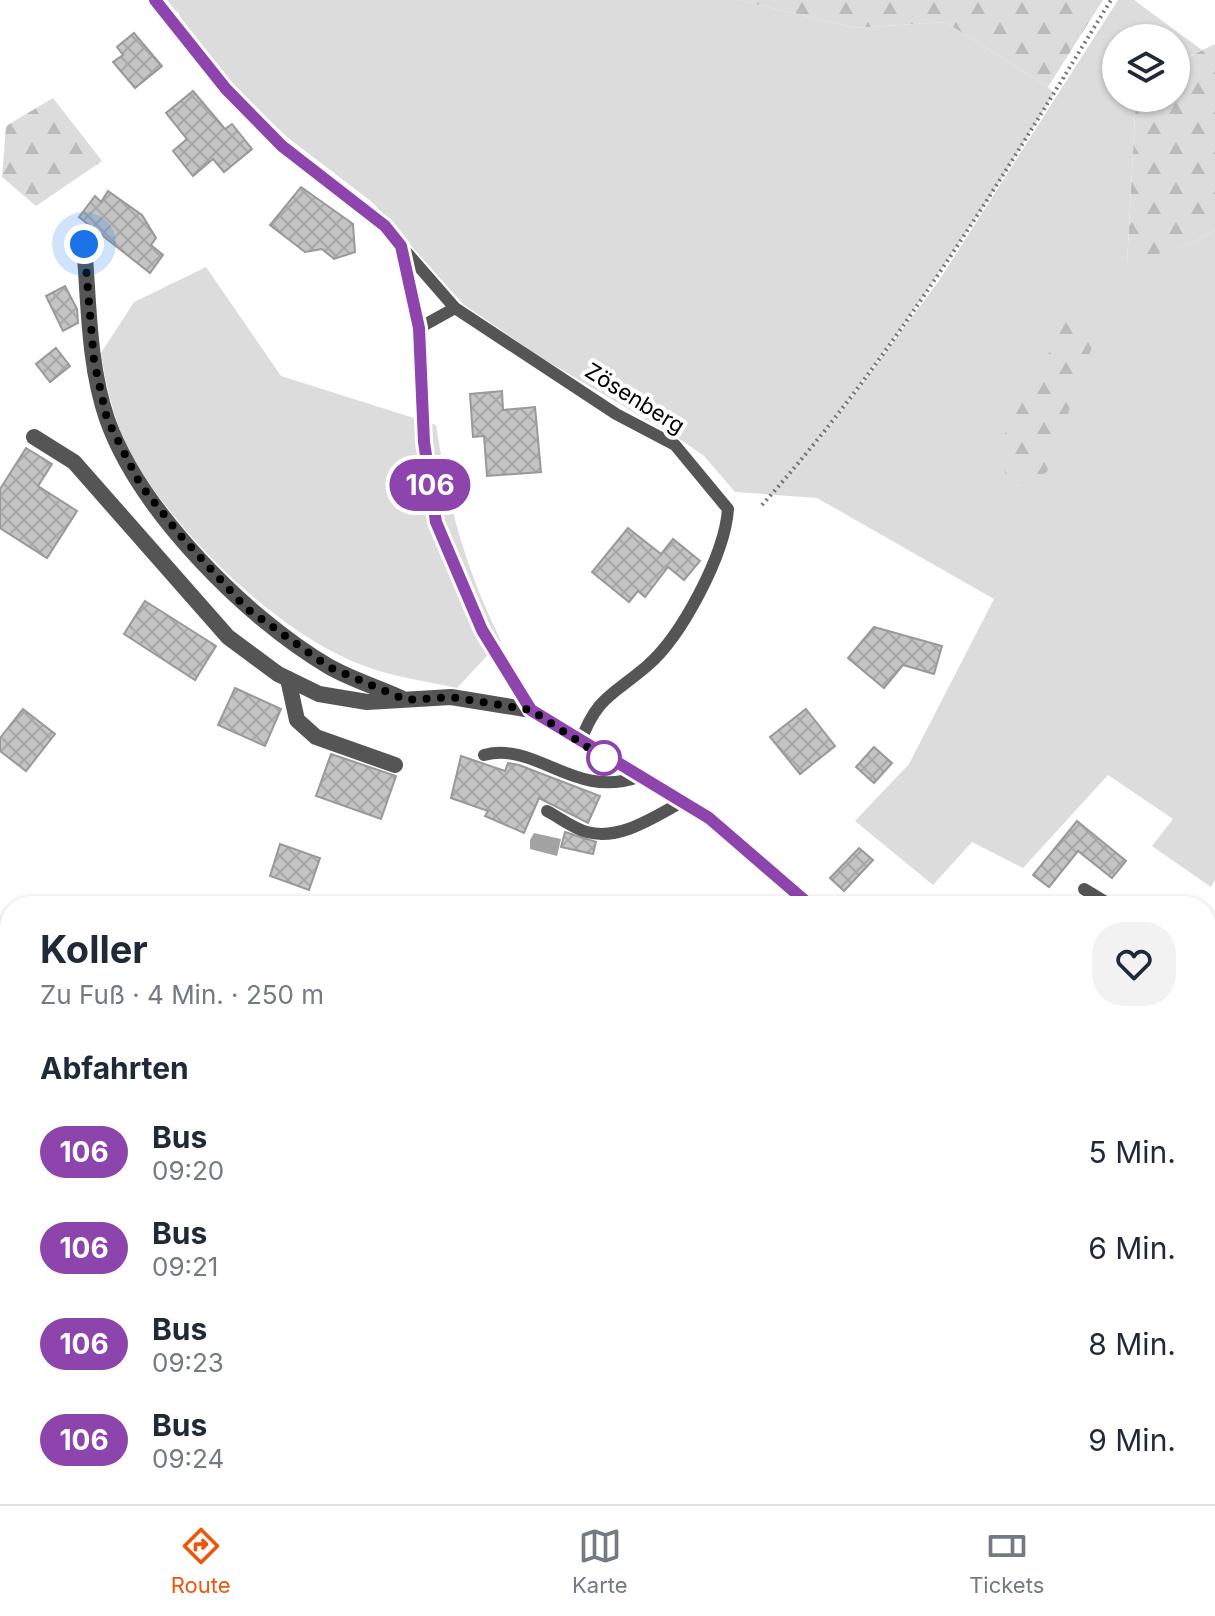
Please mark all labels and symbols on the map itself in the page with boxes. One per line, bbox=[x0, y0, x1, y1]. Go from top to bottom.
your location bbox=[64, 224, 104, 264]
street label: Zösenberg bbox=[581, 357, 689, 439]
line badge: 106 bbox=[384, 459, 476, 511]
unlabelled marker bbox=[587, 741, 621, 775]

